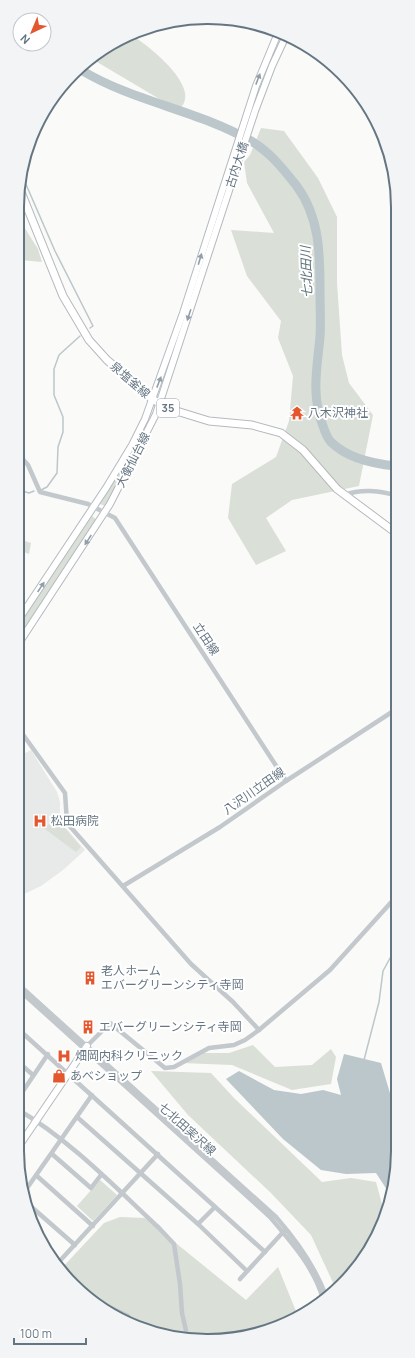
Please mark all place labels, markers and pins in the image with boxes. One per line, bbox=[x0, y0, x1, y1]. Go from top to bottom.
place label: 八木沢神社 bbox=[308, 404, 368, 421]
temple icon: 八木沢神社 bbox=[289, 405, 305, 421]
place label: 松田病院 bbox=[51, 812, 99, 829]
hospital icon: 松田病院 bbox=[32, 813, 48, 829]
place label: 老人ホーム エバーグリーンシティ寺岡 bbox=[101, 962, 244, 993]
building icon: 老人ホーム エバーグリーンシティ寺岡 bbox=[82, 970, 98, 986]
place label: エバーグリーンシティ寺岡 bbox=[99, 1018, 242, 1035]
building icon: エバーグリーンシティ寺岡 bbox=[80, 1019, 96, 1035]
place label: 畑岡内科クリニック bbox=[75, 1047, 183, 1064]
hospital icon: 畑岡内科クリニック bbox=[56, 1048, 72, 1064]
place label: あべショップ bbox=[70, 1067, 142, 1084]
shop icon: あべショップ bbox=[51, 1068, 67, 1084]

